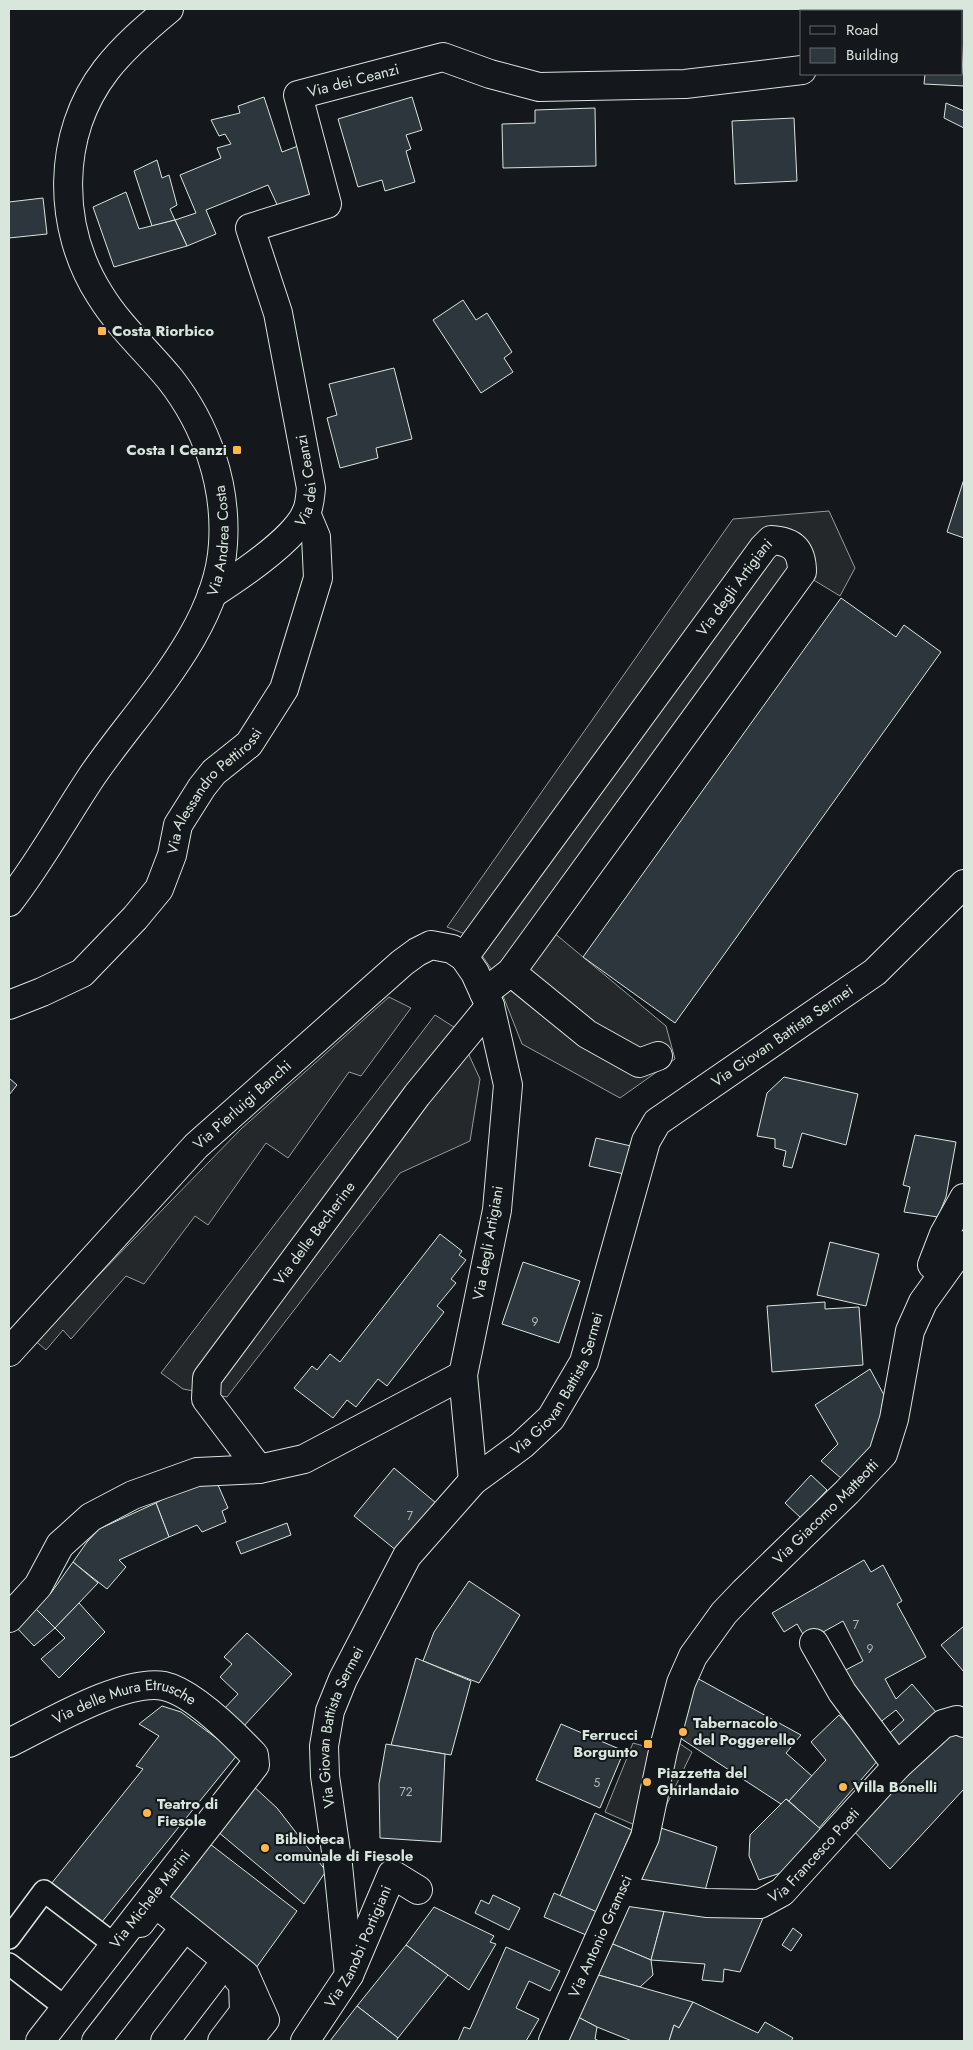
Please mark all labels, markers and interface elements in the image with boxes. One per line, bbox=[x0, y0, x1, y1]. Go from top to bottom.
legend bbox=[800, 10, 963, 75]
text: Road bbox=[846, 19, 878, 41]
text: Building bbox=[846, 44, 898, 66]
street label: Via dei Ceanzi bbox=[305, 58, 402, 103]
place label: Costa Riorbico bbox=[112, 320, 214, 342]
marker: Costa Riorbico bbox=[96, 325, 108, 337]
street label: Via dei Ceanzi bbox=[290, 433, 322, 531]
place label: Costa I Ceanzi bbox=[126, 439, 227, 461]
marker: Costa I Ceanzi bbox=[231, 444, 243, 456]
street label: Via Andrea Costa bbox=[201, 484, 235, 599]
street label: Via degli Artigiani bbox=[691, 533, 778, 641]
street label: Via Alessandro Pettirossi bbox=[161, 724, 267, 856]
street label: Via Giovan Battista Sermei bbox=[707, 979, 858, 1092]
street label: Via Pierluigi Banchi bbox=[188, 1055, 296, 1155]
street label: Via delle Becherine bbox=[268, 1177, 360, 1290]
street label: Via degli Artigiani bbox=[467, 1184, 509, 1302]
street label: Via Giovan Battista Sermei bbox=[506, 1310, 608, 1461]
house number: 9 bbox=[532, 1313, 539, 1331]
street label: Via Giacomo Matteotti bbox=[768, 1454, 884, 1570]
house number: 7 bbox=[407, 1507, 414, 1525]
house number: 7 bbox=[853, 1616, 860, 1634]
house number: 9 bbox=[867, 1640, 874, 1658]
street label: Via Giovan Battista Sermei bbox=[313, 1643, 369, 1810]
street label: Via delle Mura Etrusche bbox=[49, 1674, 201, 1730]
place label: Tabernacolo del Poggerello bbox=[693, 1712, 796, 1751]
place label: Ferrucci Borgunto bbox=[573, 1724, 638, 1763]
marker: Tabernacolo del Poggerello bbox=[677, 1726, 689, 1738]
marker: Ferrucci Borgunto bbox=[642, 1738, 654, 1750]
place label: Piazzetta del Ghirlandaio bbox=[657, 1762, 747, 1801]
house number: 5 bbox=[594, 1774, 601, 1792]
marker: Piazzetta del Ghirlandaio bbox=[641, 1776, 653, 1788]
place label: Villa Bonelli bbox=[852, 1776, 937, 1798]
marker: Villa Bonelli bbox=[837, 1781, 849, 1793]
house number: 72 bbox=[399, 1783, 413, 1801]
place label: Teatro di Fiesole bbox=[157, 1793, 218, 1832]
street label: Via Francesco Poeti bbox=[764, 1803, 865, 1909]
marker: Teatro di Fiesole bbox=[141, 1807, 153, 1819]
place label: Biblioteca comunale di Fiesole bbox=[275, 1828, 414, 1867]
marker: Biblioteca comunale di Fiesole bbox=[259, 1842, 271, 1854]
street label: Via Michele Marini bbox=[104, 1845, 196, 1953]
street label: Via Antonio Gramsci bbox=[563, 1871, 638, 2001]
street label: Via Zanobi Portigiani bbox=[319, 1882, 397, 2012]

